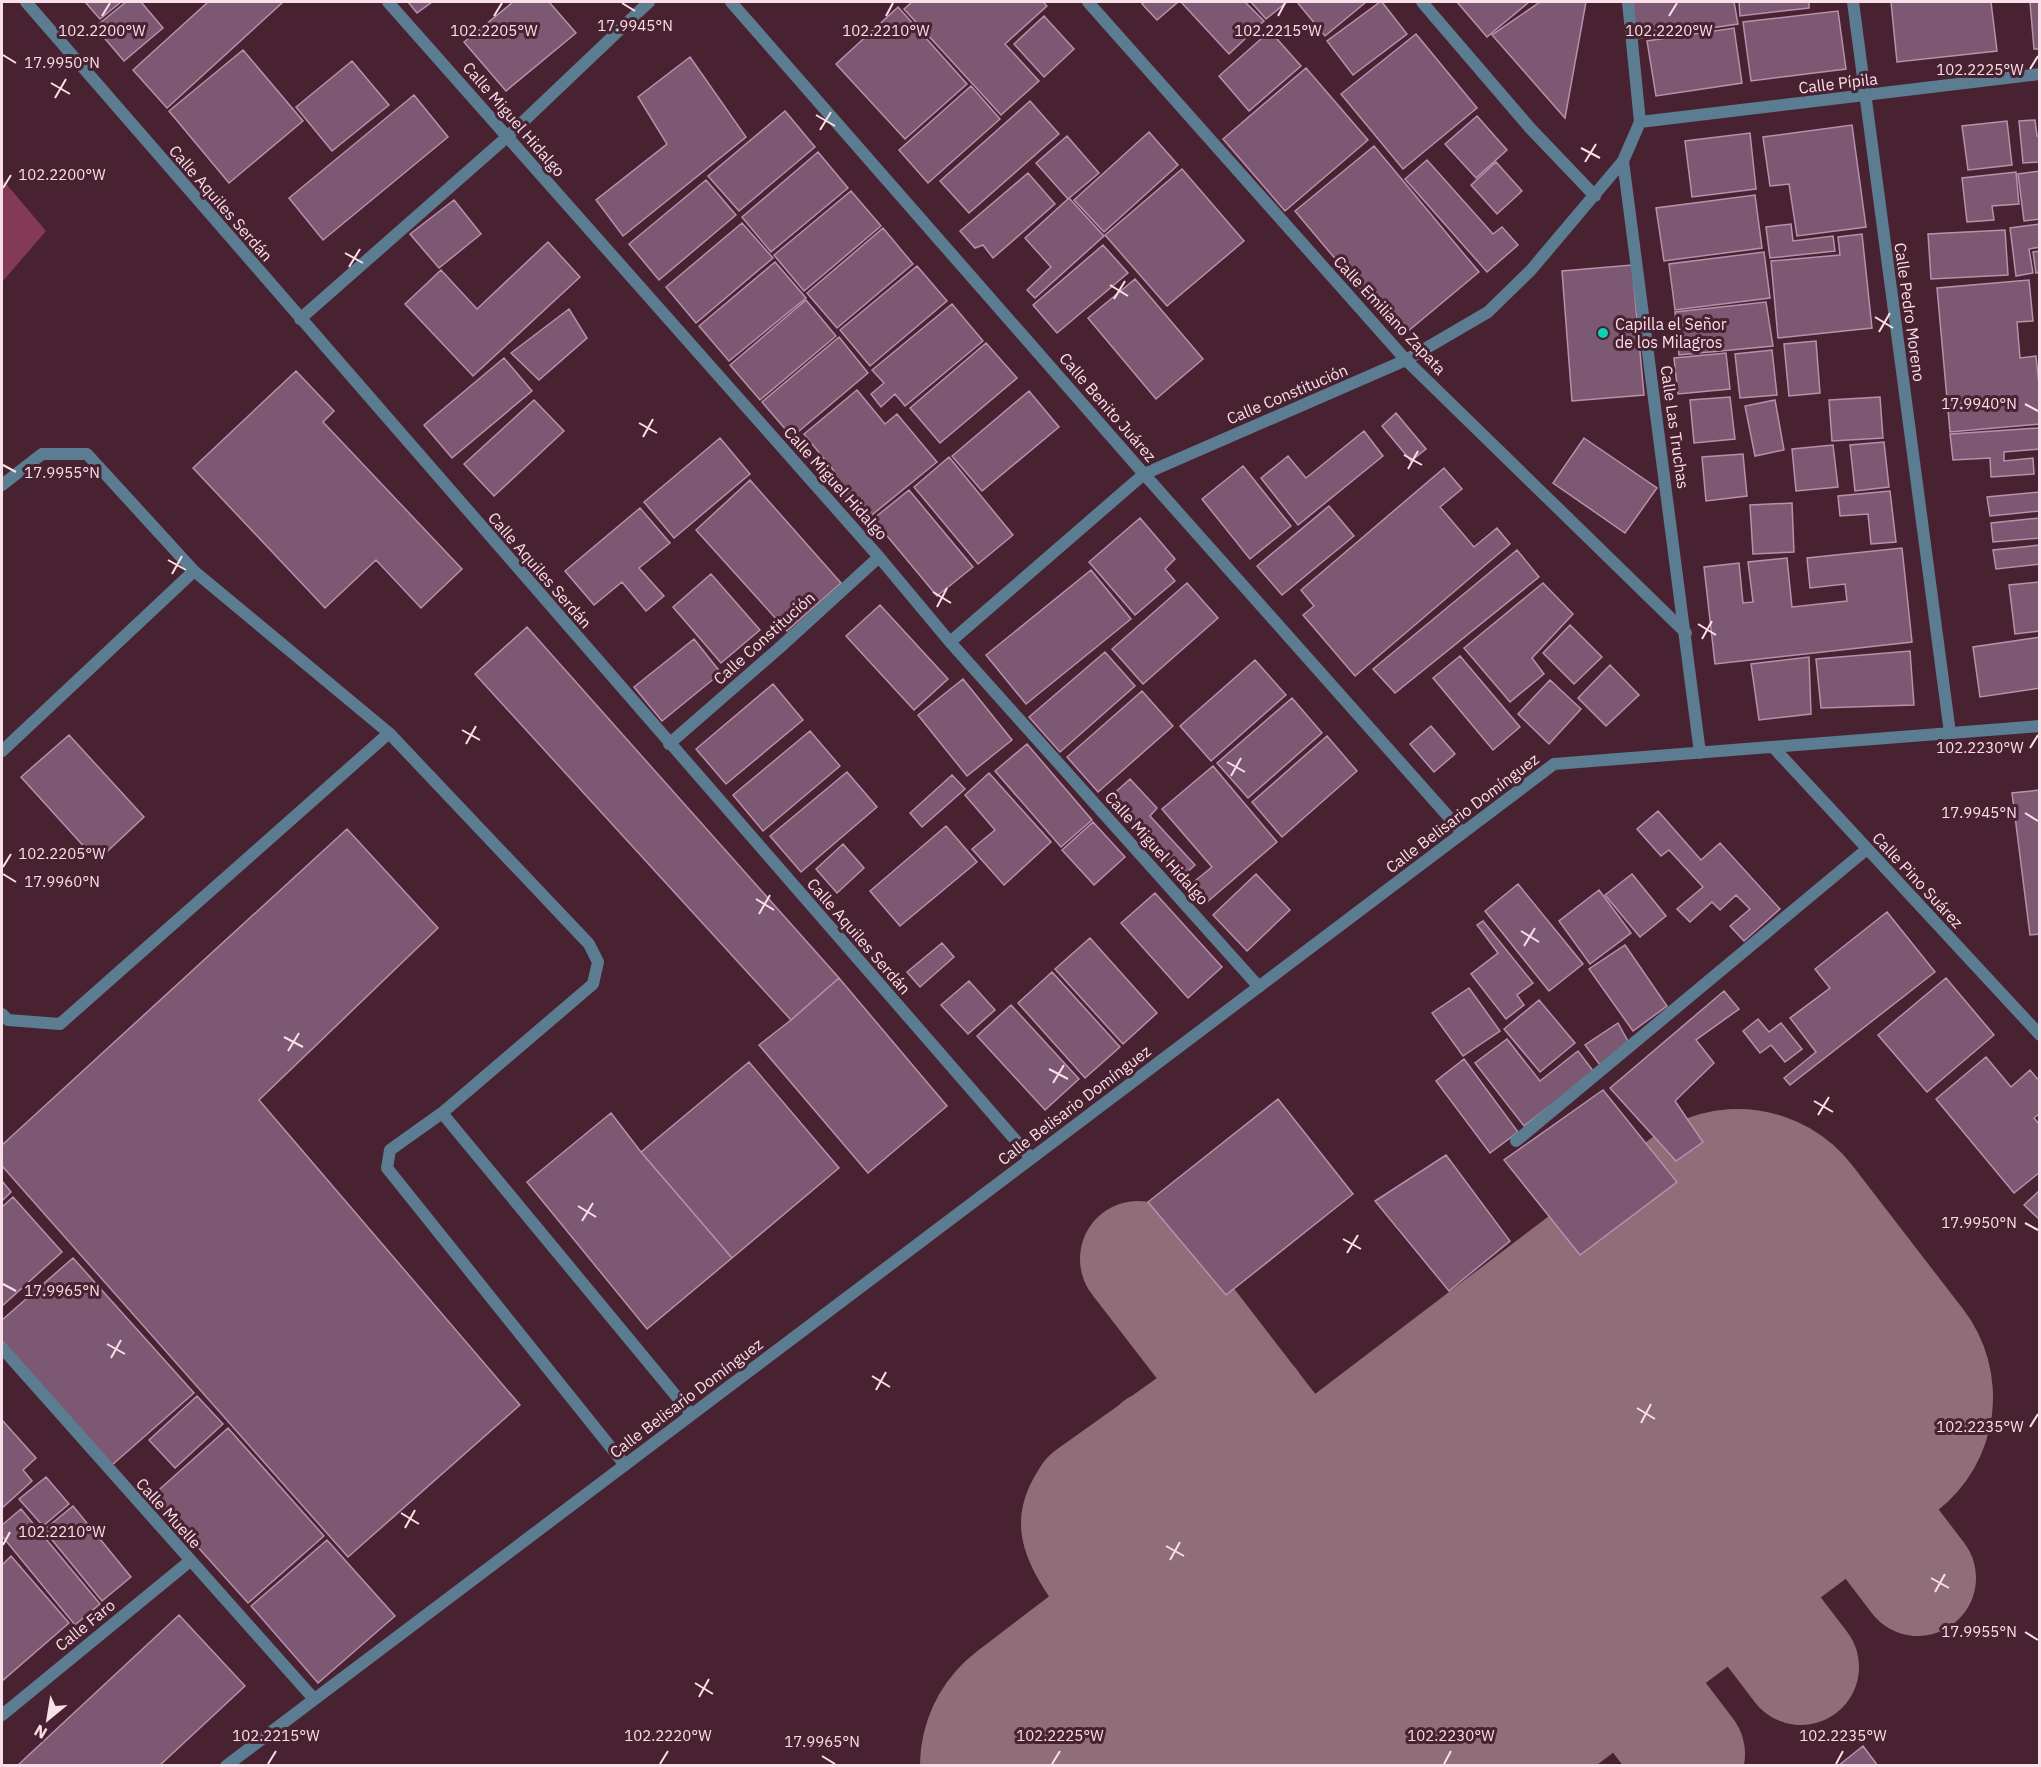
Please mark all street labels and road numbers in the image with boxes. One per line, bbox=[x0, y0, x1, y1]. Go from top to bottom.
street label: Calle Miguel Hidalgo bbox=[459, 57, 569, 181]
street label: Calle Pípila bbox=[1797, 68, 1879, 98]
street label: Calle Aquiles Serdán bbox=[165, 141, 277, 265]
street label: Calle Pedro Moreno bbox=[1890, 241, 1930, 383]
street label: Calle Emiliano Zapata bbox=[1330, 251, 1451, 379]
street label: Calle Benito Juárez bbox=[1055, 348, 1161, 466]
street label: Calle Constitución bbox=[1223, 359, 1351, 429]
street label: Calle Las Truchas bbox=[1656, 364, 1694, 490]
street label: Calle Miguel Hidalgo bbox=[780, 422, 892, 544]
street label: Calle Aquiles Serdán bbox=[484, 508, 596, 632]
street label: Calle Constitución bbox=[709, 587, 819, 689]
street label: Calle Belisario Domínguez bbox=[1381, 749, 1543, 877]
street label: Calle Miguel Hidalgo bbox=[1101, 787, 1213, 909]
street label: Calle Pino Suárez bbox=[1868, 828, 1968, 932]
street label: Calle Aquiles Serdán bbox=[803, 874, 915, 998]
street label: Calle Belisario Domínguez bbox=[993, 1041, 1155, 1169]
street label: Calle Belisario Domínguez bbox=[605, 1334, 767, 1462]
street label: Calle Muelle bbox=[132, 1474, 206, 1553]
street label: Calle Faro bbox=[51, 1595, 119, 1655]

